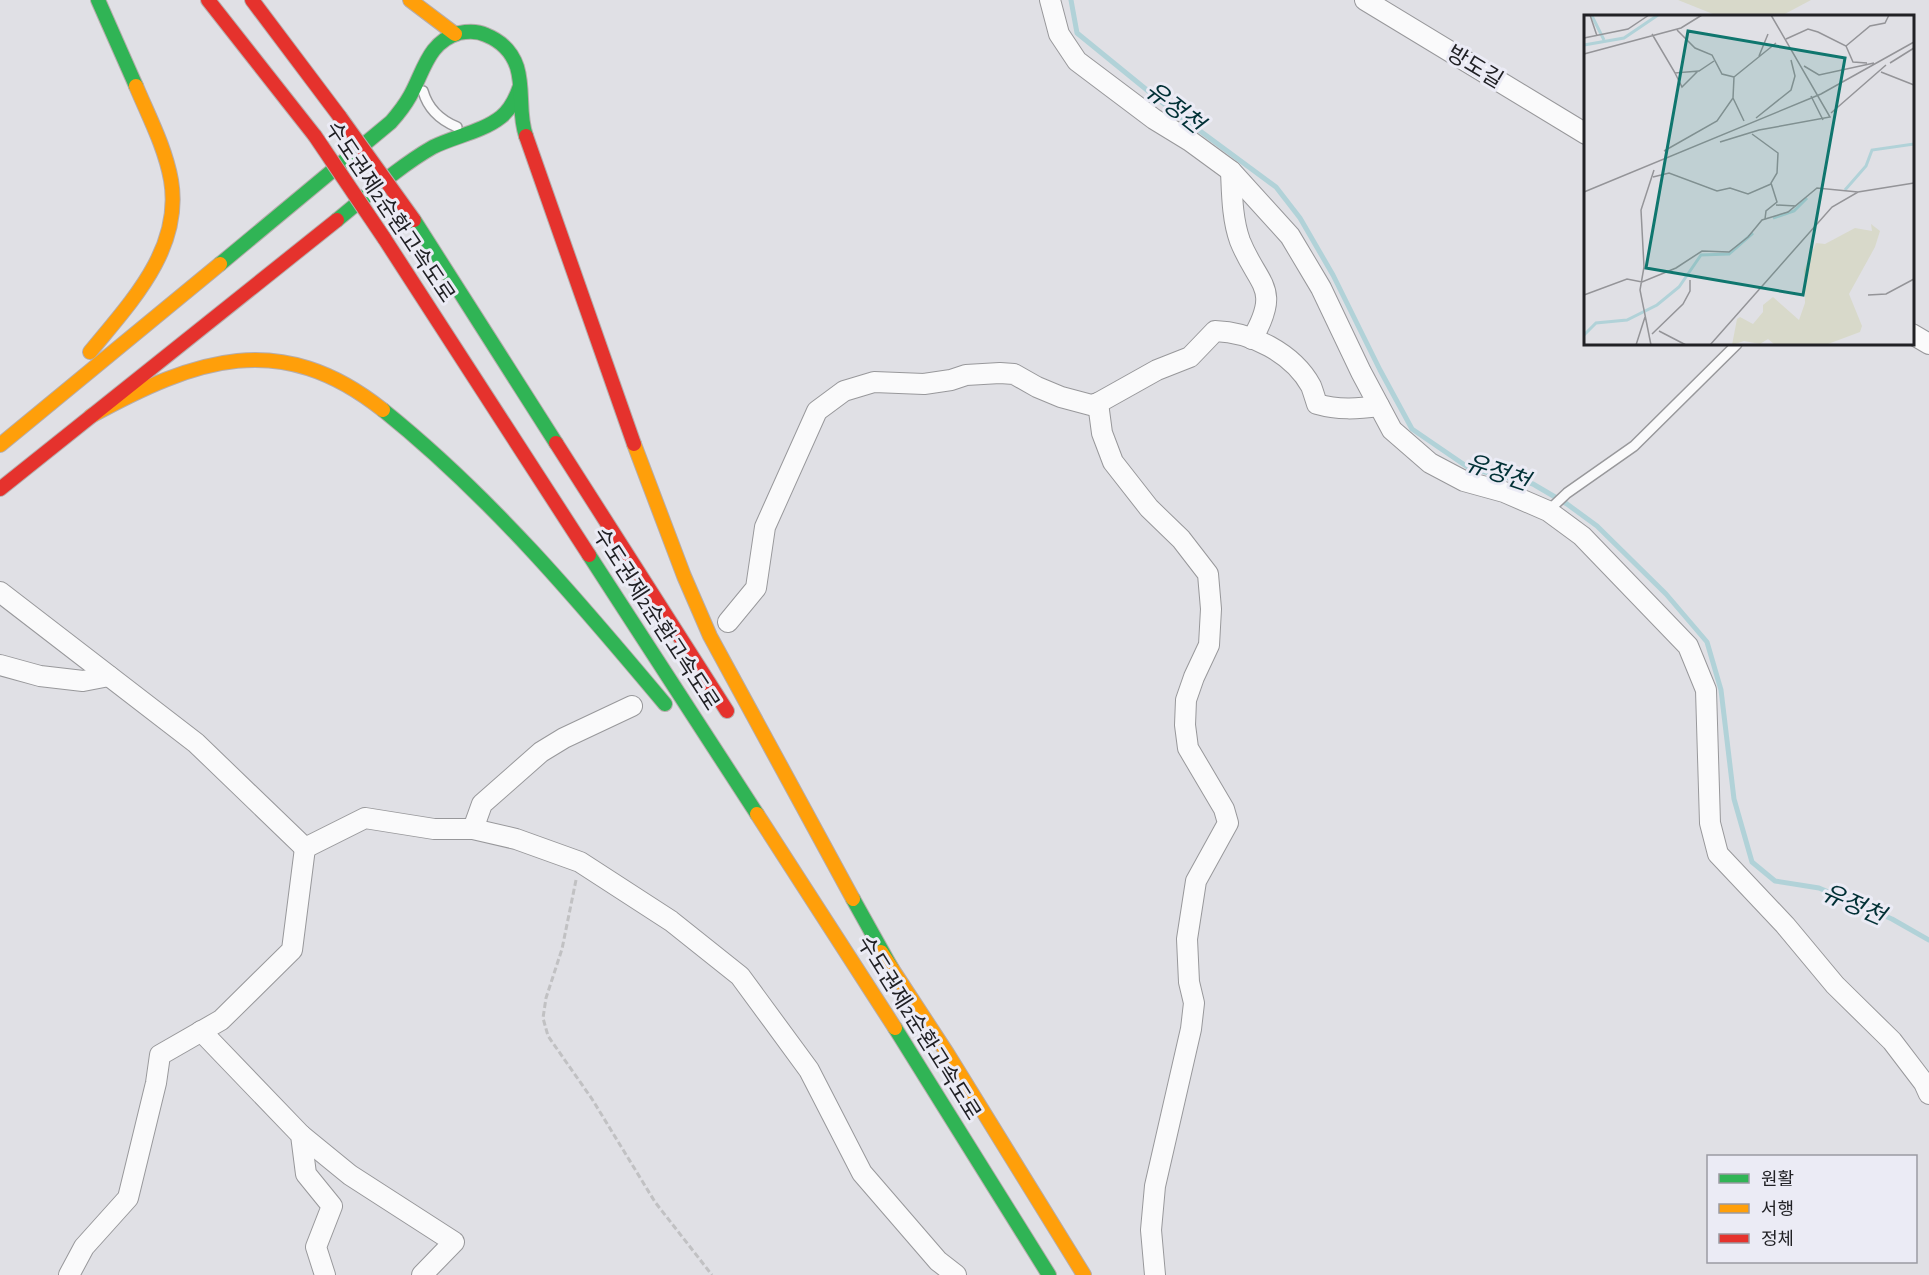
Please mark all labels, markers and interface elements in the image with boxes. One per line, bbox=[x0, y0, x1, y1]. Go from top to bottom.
inset map bbox=[1584, 15, 1914, 345]
street label: 방도길 bbox=[1443, 41, 1507, 92]
water label: 유정천 bbox=[1141, 77, 1210, 140]
street label: 수도권제2순환고속도로 bbox=[321, 117, 459, 306]
water label: 유정천 bbox=[1462, 450, 1535, 496]
street label: 수도권제2순환고속도로 bbox=[589, 523, 724, 714]
water label: 유정천 bbox=[1818, 880, 1891, 931]
street label: 수도권제2순환고속도로 bbox=[853, 932, 985, 1124]
legend bbox=[1707, 1155, 1917, 1263]
text: 원활 bbox=[1761, 1169, 1794, 1189]
text: 서행 bbox=[1761, 1200, 1794, 1219]
text: 정체 bbox=[1761, 1229, 1794, 1249]

